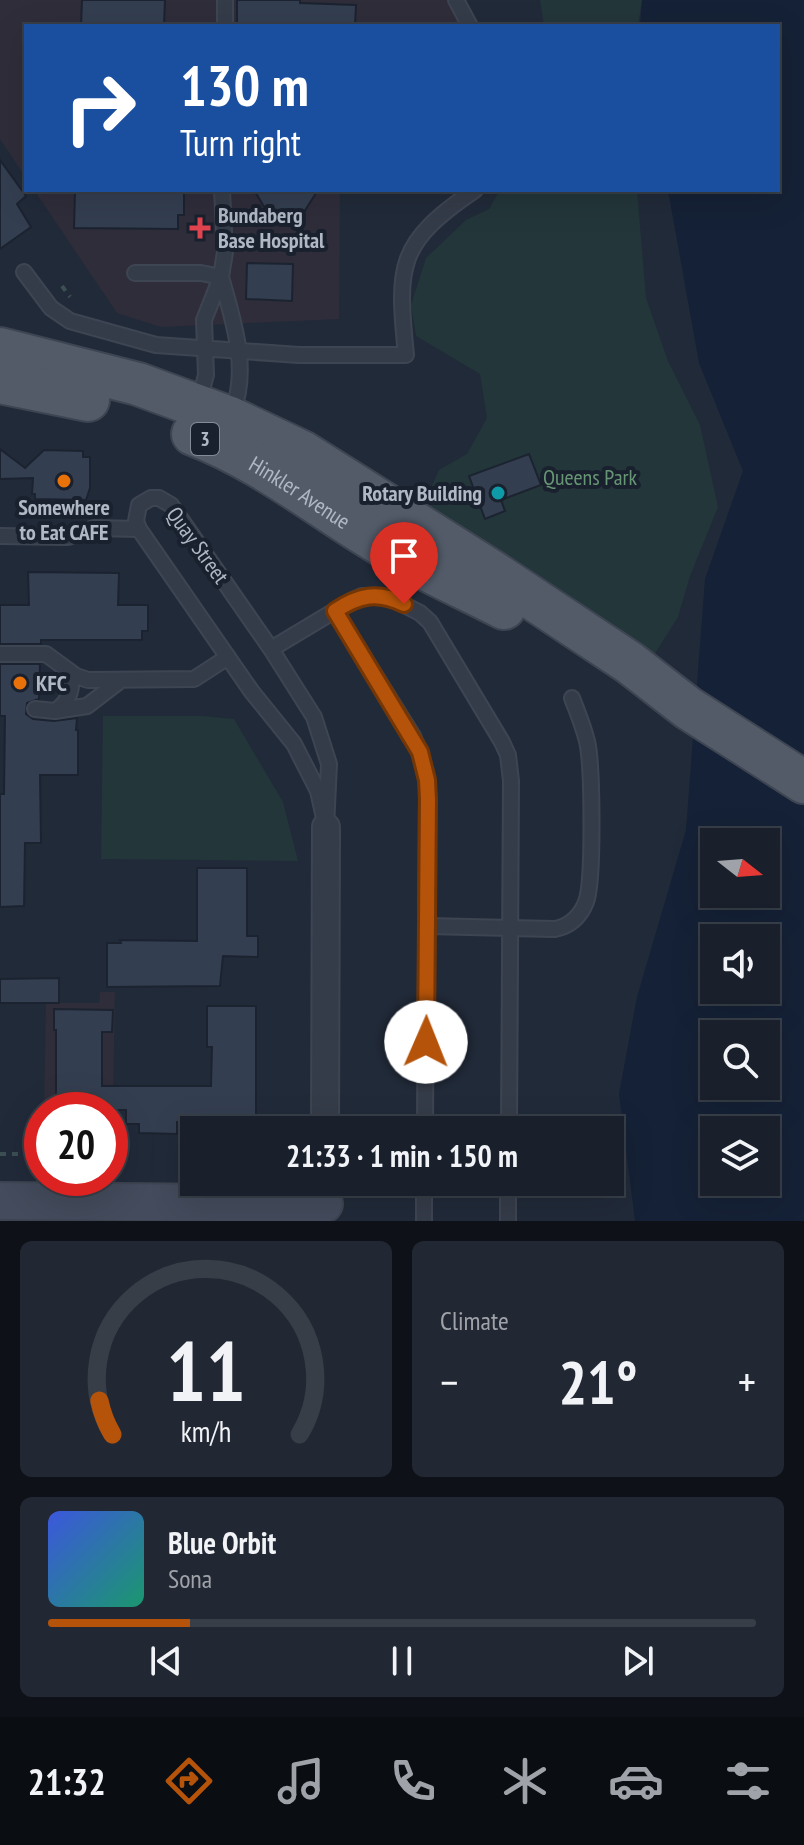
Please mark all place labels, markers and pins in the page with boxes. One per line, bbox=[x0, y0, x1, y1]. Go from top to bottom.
place label: Bundaberg Base Hospital bbox=[218, 201, 325, 254]
marker: Bundaberg Base Hospital bbox=[189, 217, 211, 239]
marker: Somewhere to Eat CAFE bbox=[55, 472, 73, 490]
place label: Rotary Building bbox=[362, 479, 482, 507]
marker: Rotary Building bbox=[489, 484, 507, 502]
place label: Somewhere to Eat CAFE bbox=[18, 493, 110, 546]
pin bbox=[370, 522, 438, 604]
place label: KFC bbox=[36, 669, 67, 697]
marker: KFC bbox=[11, 674, 29, 692]

